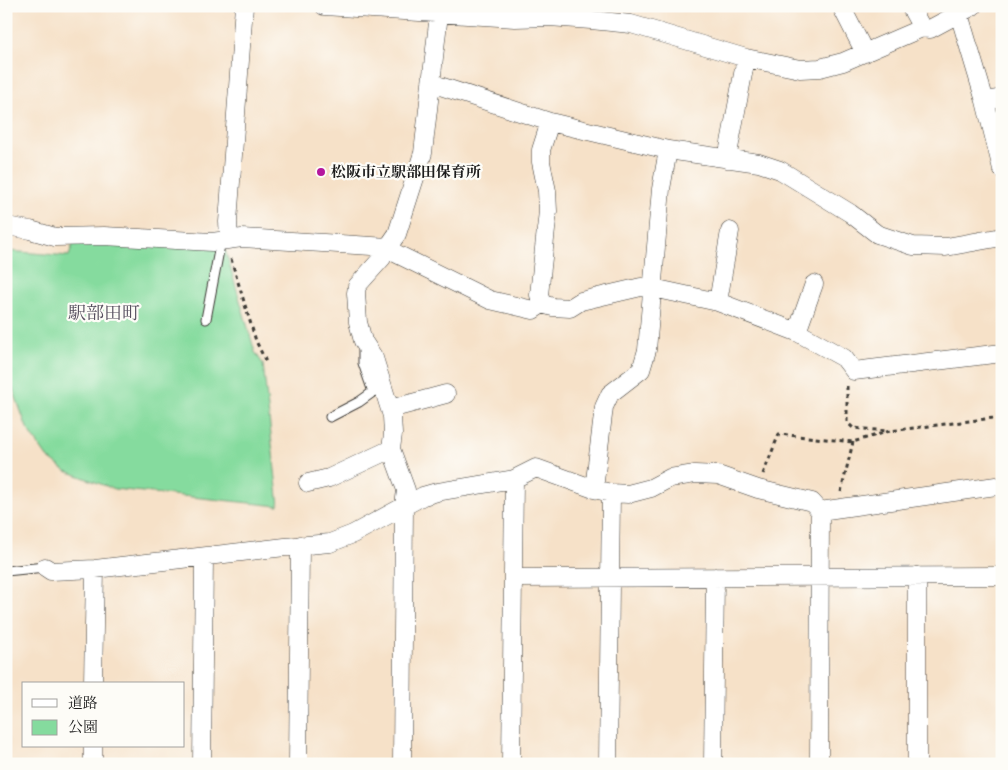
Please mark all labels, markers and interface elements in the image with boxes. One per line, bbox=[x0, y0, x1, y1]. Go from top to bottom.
place label: 松阪市立駅部田保育所 bbox=[331, 163, 481, 181]
marker: 松阪市立駅部田保育所 bbox=[315, 166, 327, 178]
district label: 駅部田町 bbox=[68, 303, 140, 324]
legend bbox=[22, 682, 185, 748]
text: 道路 bbox=[68, 694, 98, 712]
text: 公園 bbox=[68, 718, 98, 736]

